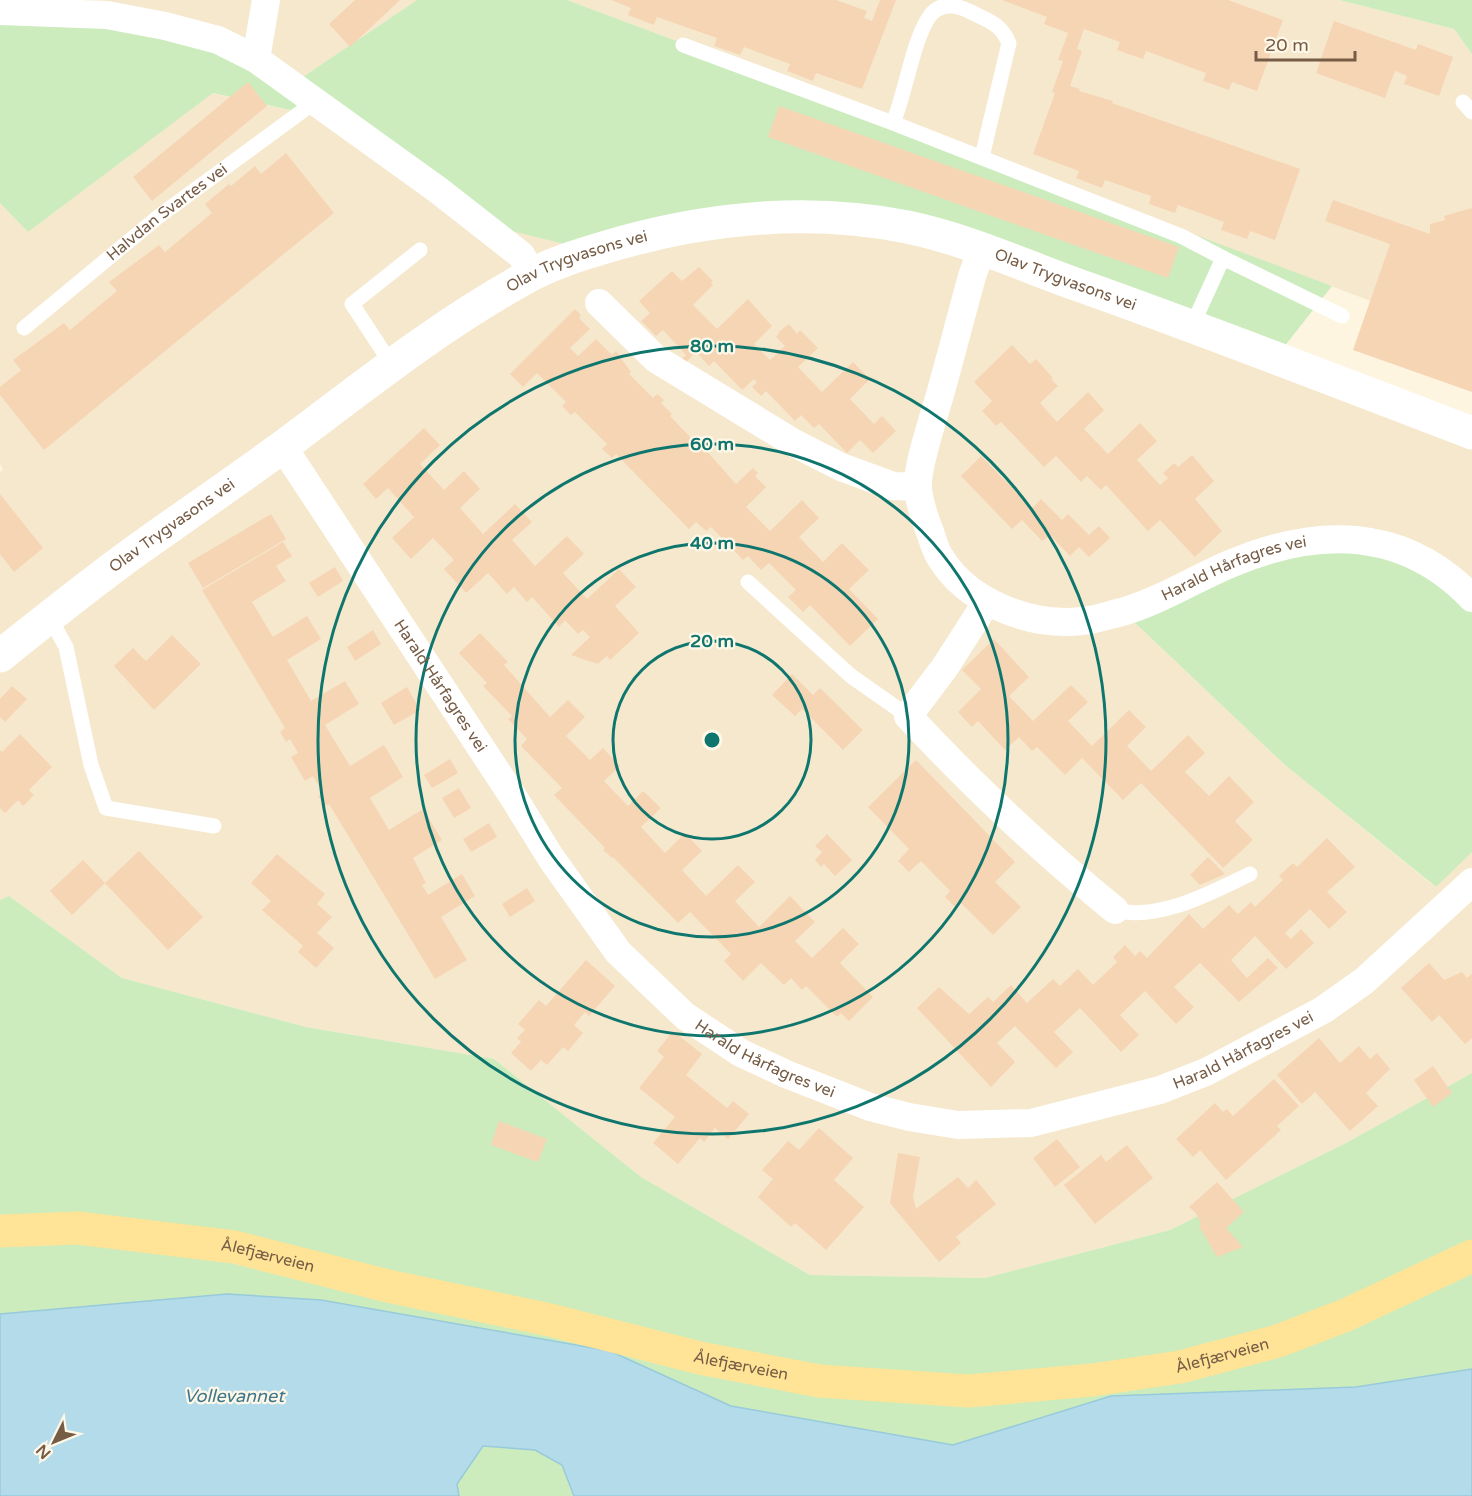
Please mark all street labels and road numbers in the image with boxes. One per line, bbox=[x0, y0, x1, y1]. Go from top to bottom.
street label: Halvdan Svartes vei bbox=[102, 159, 232, 265]
street label: Olav Trygvasons vei bbox=[503, 226, 650, 297]
street label: Olav Trygvasons vei bbox=[992, 244, 1139, 315]
street label: Olav Trygvasons vei bbox=[105, 474, 239, 577]
street label: Harald Hårfagres vei bbox=[1158, 532, 1308, 606]
street label: Harald Hårfagres vei bbox=[389, 616, 491, 756]
street label: Harald Hårfagres vei bbox=[1170, 1007, 1317, 1094]
street label: Harald Hårfagres vei bbox=[691, 1015, 838, 1102]
street label: Ålefjærveien bbox=[220, 1235, 317, 1277]
street label: Ålefjærveien bbox=[1173, 1334, 1271, 1378]
street label: Ålefjærveien bbox=[691, 1347, 790, 1385]

